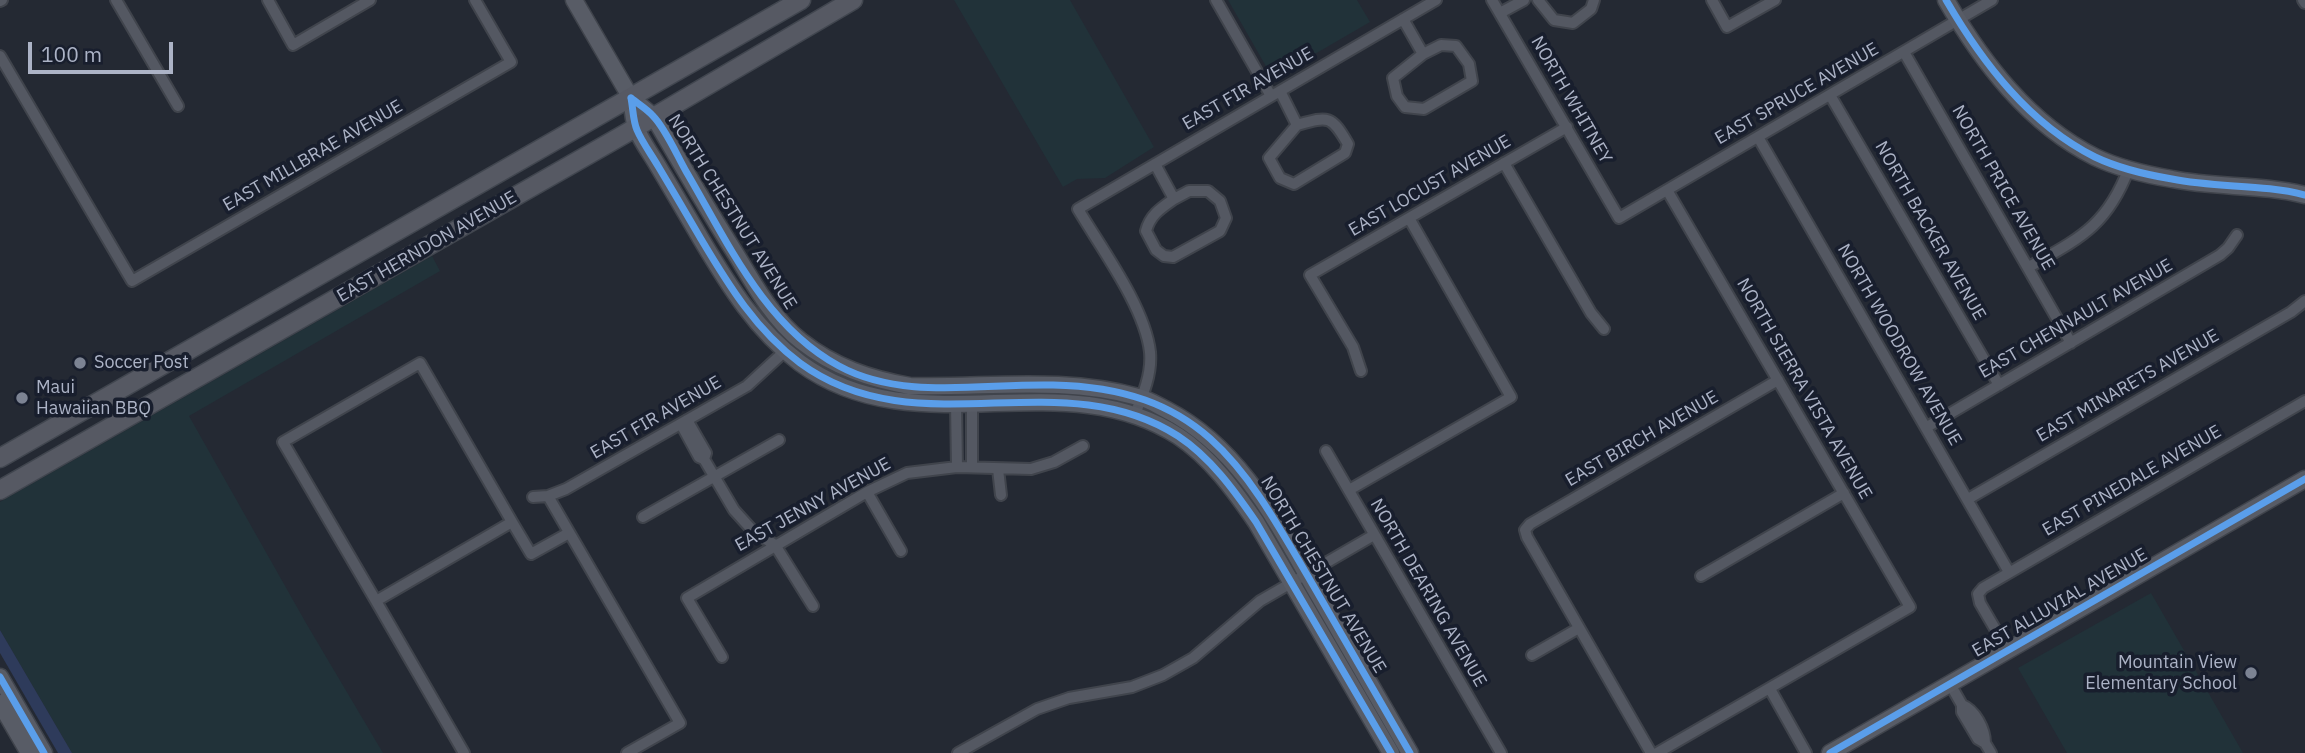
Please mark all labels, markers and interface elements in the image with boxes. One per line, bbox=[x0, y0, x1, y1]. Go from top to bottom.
scale bar bbox=[32, 28, 177, 72]
street label: NORTH WHITNEY bbox=[1526, 32, 1616, 168]
street label: EAST SPRUCE AVENUE bbox=[1711, 38, 1883, 150]
text: 100 m bbox=[41, 40, 102, 68]
street label: EAST FIR AVENUE bbox=[1179, 43, 1317, 135]
street label: EAST MILLBRAE AVENUE bbox=[219, 96, 407, 216]
street label: NORTH PRICE AVENUE bbox=[1947, 102, 2059, 274]
street label: NORTH CHESTNUT AVENUE bbox=[663, 110, 801, 314]
street label: EAST LOCUST AVENUE bbox=[1345, 131, 1515, 241]
street label: NORTH BACKER AVENUE bbox=[1870, 138, 1990, 324]
street label: EAST HERNDON AVENUE bbox=[333, 187, 521, 307]
street label: NORTH WOODROW AVENUE bbox=[1832, 240, 1966, 450]
street label: EAST CHENNAULT AVENUE bbox=[1975, 255, 2177, 383]
street label: NORTH SIERRA VISTA AVENUE bbox=[1732, 275, 1876, 503]
street label: EAST MINARETS AVENUE bbox=[2033, 325, 2223, 447]
place label: Soccer Post bbox=[94, 352, 189, 374]
marker: Soccer Post bbox=[72, 355, 88, 371]
street label: EAST FIR AVENUE bbox=[587, 372, 725, 464]
place label: Maui Hawaiian BBQ bbox=[36, 377, 151, 420]
street label: EAST BIRCH AVENUE bbox=[1562, 386, 1722, 492]
marker: Maui Hawaiian BBQ bbox=[14, 390, 30, 406]
street label: EAST PINEDALE AVENUE bbox=[2039, 421, 2225, 541]
street label: EAST JENNY AVENUE bbox=[731, 453, 895, 557]
street label: NORTH CHESTNUT AVENUE bbox=[1256, 473, 1390, 677]
street label: NORTH DEARING AVENUE bbox=[1365, 495, 1491, 691]
street label: EAST ALLUVIAL AVENUE bbox=[1969, 544, 2151, 662]
place label: Mountain View Elementary School bbox=[2085, 652, 2237, 694]
marker: Mountain View Elementary School bbox=[2243, 665, 2259, 681]

